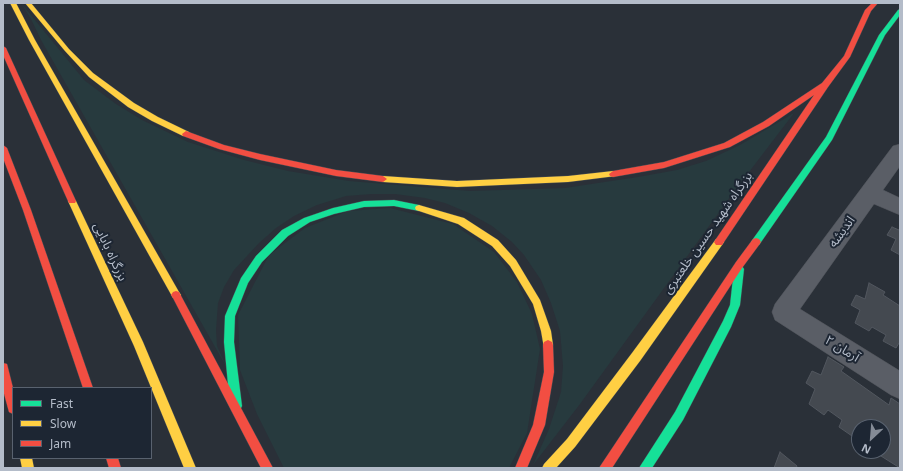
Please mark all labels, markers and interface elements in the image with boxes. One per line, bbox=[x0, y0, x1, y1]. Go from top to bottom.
street label: بزرگراه شهید حسین خلعتبری bbox=[660, 169, 756, 297]
street label: اندیشه bbox=[825, 213, 859, 251]
street label: بزرگراه بابایی bbox=[90, 220, 130, 284]
street label: آرمان ۲ bbox=[822, 332, 862, 366]
legend bbox=[12, 387, 152, 459]
text: Fast bbox=[50, 395, 73, 412]
text: Slow bbox=[50, 415, 76, 432]
north arrow bbox=[851, 419, 891, 459]
text: Jam bbox=[50, 435, 71, 452]
text: N bbox=[859, 441, 873, 458]

